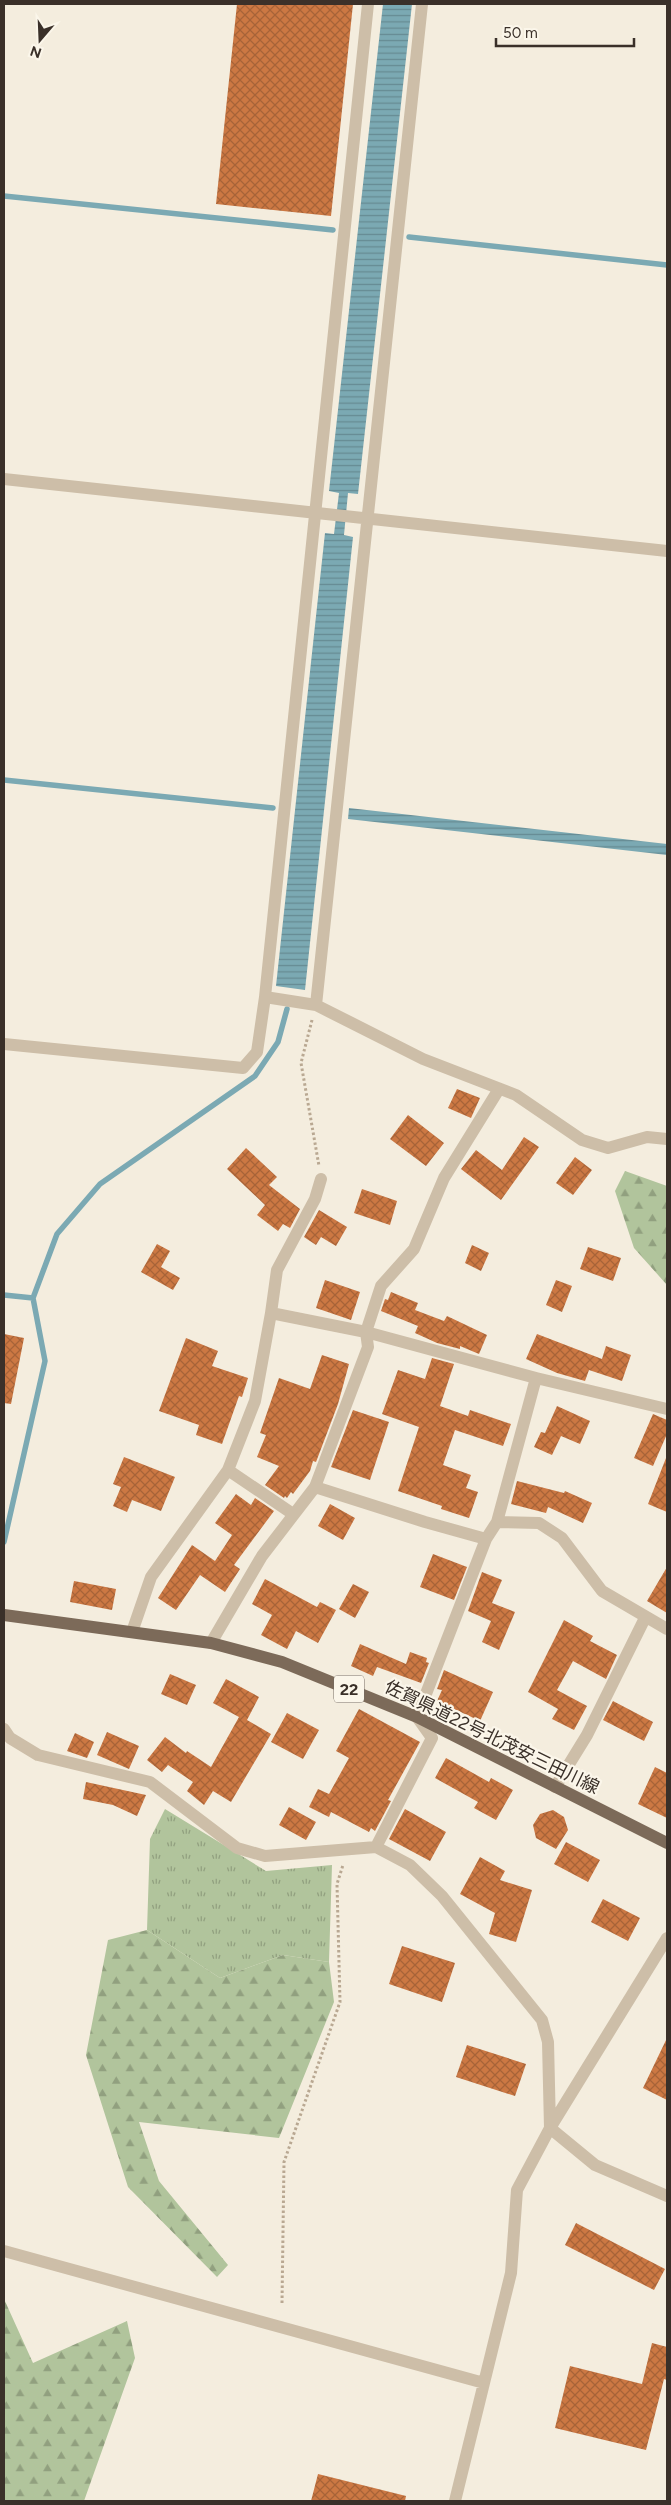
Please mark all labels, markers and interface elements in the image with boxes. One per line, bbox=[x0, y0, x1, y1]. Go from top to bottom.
north arrow bbox=[15, 15, 65, 65]
scale bar bbox=[496, 15, 634, 47]
text: 50 m bbox=[503, 24, 538, 42]
text: N bbox=[28, 42, 44, 62]
street label: 佐賀県道22号北茂安三田川線 bbox=[381, 1675, 603, 1799]
road number: 22 bbox=[334, 1676, 364, 1702]

